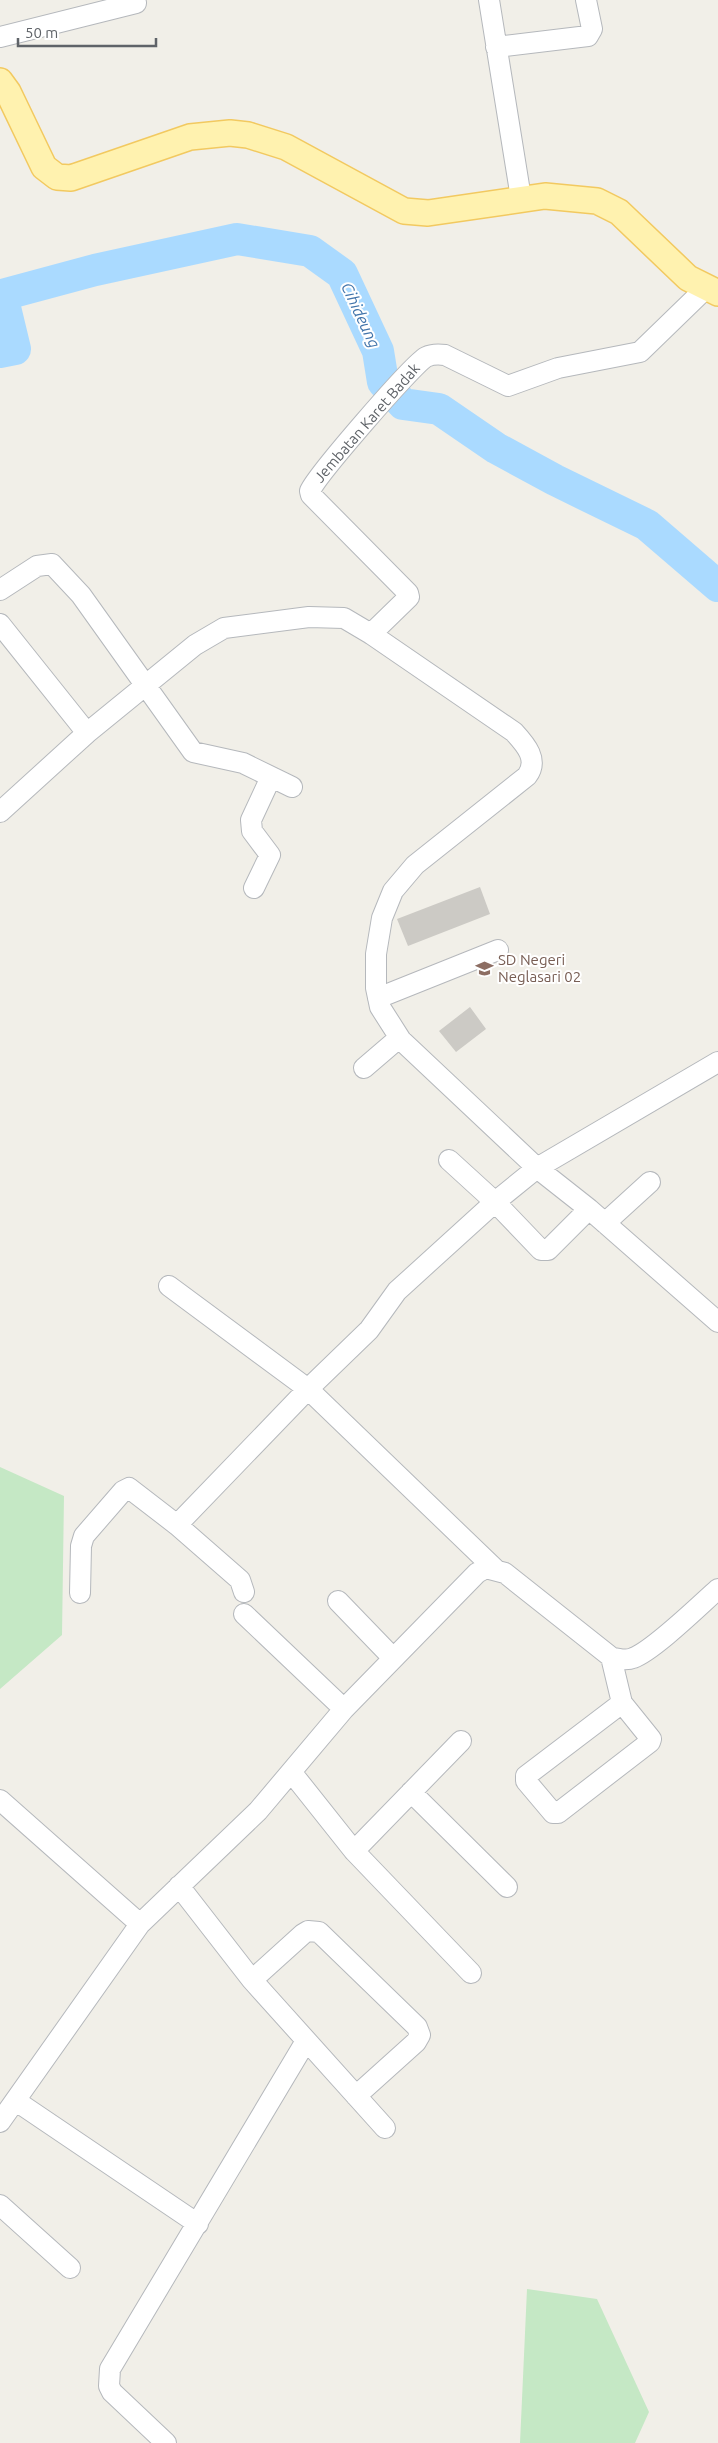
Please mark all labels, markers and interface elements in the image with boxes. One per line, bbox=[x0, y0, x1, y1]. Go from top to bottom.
scale bar bbox=[18, 15, 155, 47]
text: 50 m bbox=[25, 24, 58, 41]
water label: Cihideung bbox=[338, 279, 384, 351]
street label: Jembatan Karet Badak bbox=[310, 359, 423, 486]
place label: SD Negeri Neglasari 02 bbox=[498, 951, 581, 985]
school or university icon: SD Negeri Neglasari 02 bbox=[474, 959, 494, 979]

